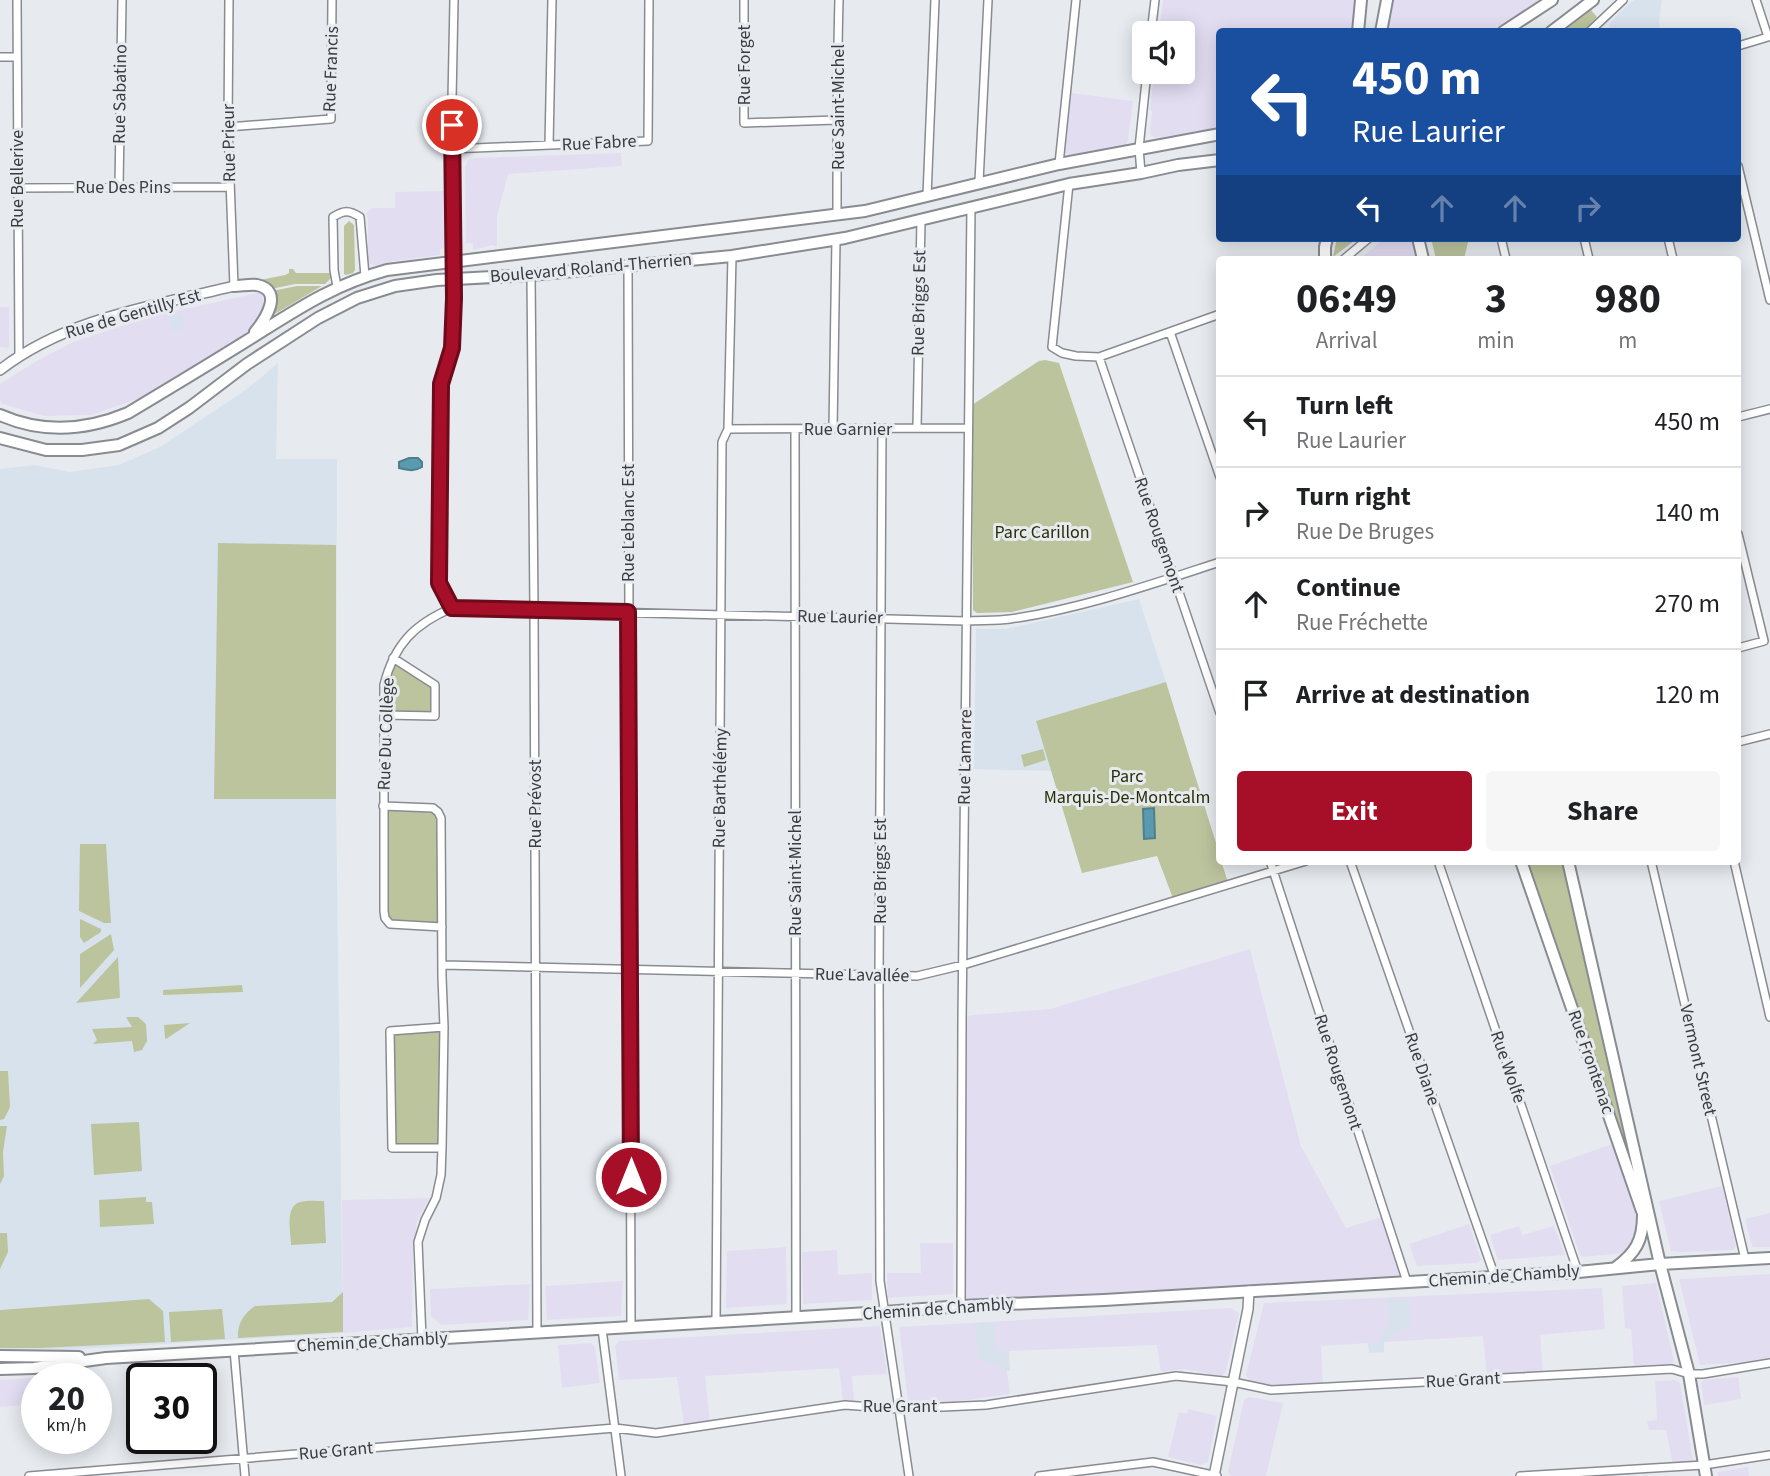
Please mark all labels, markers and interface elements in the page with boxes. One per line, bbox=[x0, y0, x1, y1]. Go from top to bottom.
map controls bbox=[1132, 21, 1195, 84]
button: sound bbox=[1132, 21, 1195, 84]
street label: Rue Forget bbox=[732, 25, 757, 105]
street label: Rue Francis bbox=[317, 26, 345, 112]
street label: Rue Sabatino bbox=[107, 44, 133, 144]
street label: Rue Saint-Michel bbox=[826, 44, 851, 170]
text: 450 m bbox=[1352, 44, 1481, 114]
icon: left bbox=[1237, 56, 1328, 147]
pin bbox=[422, 95, 482, 155]
street label: Rue Prieur bbox=[216, 103, 242, 182]
icon: arrive bbox=[433, 106, 471, 144]
text: Rue Laurier bbox=[1352, 109, 1505, 155]
street label: Rue Fabre bbox=[561, 129, 637, 157]
street label: Rue Bellerive bbox=[5, 130, 30, 228]
street label: Rue Des Pins bbox=[75, 175, 171, 200]
icon: left bbox=[1350, 189, 1388, 227]
icon: ahead bbox=[1423, 189, 1461, 227]
icon: ahead bbox=[1496, 189, 1534, 227]
icon: right bbox=[1569, 189, 1607, 227]
street label: Boulevard Roland-Therrien bbox=[489, 247, 693, 289]
street label: Rue Briggs Est bbox=[906, 250, 932, 356]
text: 06:49 bbox=[1296, 269, 1397, 329]
text: 3 bbox=[1485, 269, 1507, 329]
text: 980 bbox=[1594, 269, 1661, 329]
street label: Rue de Gentilly Est bbox=[63, 283, 203, 345]
text: Arrival bbox=[1316, 324, 1378, 357]
text: min bbox=[1477, 324, 1515, 357]
text: m bbox=[1618, 324, 1637, 357]
text: Turn left bbox=[1296, 387, 1393, 424]
icon: left bbox=[1237, 403, 1275, 441]
text: 450 m bbox=[1654, 403, 1720, 440]
street label: Rue Garnier bbox=[804, 417, 893, 442]
text: Rue Laurier bbox=[1296, 424, 1406, 457]
street label: Rue Leblanc Est bbox=[616, 464, 641, 582]
street label: Rue Rougemont bbox=[1128, 474, 1190, 596]
text: Turn right bbox=[1296, 478, 1411, 515]
icon: right bbox=[1237, 494, 1275, 532]
text: 140 m bbox=[1654, 494, 1720, 531]
text: Rue De Bruges bbox=[1296, 515, 1434, 548]
park label: Parc Carillon bbox=[994, 520, 1090, 545]
text: Continue bbox=[1296, 569, 1401, 606]
icon: ahead bbox=[1237, 585, 1275, 623]
text: 270 m bbox=[1654, 585, 1720, 622]
street label: Rue Laurier bbox=[797, 604, 884, 630]
text: Rue Fréchette bbox=[1296, 606, 1428, 639]
icon: arrive bbox=[1237, 676, 1275, 714]
text: Arrive at destination bbox=[1296, 676, 1530, 713]
text: 120 m bbox=[1654, 676, 1720, 713]
street label: Rue Du Collège bbox=[372, 677, 400, 791]
street label: Rue Lamarre bbox=[952, 709, 978, 805]
street label: Rue Barthélémy bbox=[706, 727, 734, 848]
street label: Rue Prévost bbox=[523, 759, 548, 849]
park label: Parc Marquis-De-Montcalm bbox=[1044, 764, 1210, 810]
button: Exit bbox=[1237, 771, 1472, 851]
button: Share bbox=[1486, 771, 1720, 851]
street label: Rue Saint-Michel bbox=[783, 810, 808, 936]
street label: Rue Briggs Est bbox=[868, 818, 893, 924]
street label: Rue Lavallée bbox=[815, 962, 910, 988]
street label: Vermont Street bbox=[1673, 1002, 1723, 1118]
street label: Rue Frontenac bbox=[1561, 1007, 1621, 1117]
street label: Rue Rougemont bbox=[1307, 1011, 1369, 1133]
street label: Rue Wolfe bbox=[1484, 1027, 1532, 1107]
street label: Rue Diane bbox=[1398, 1029, 1446, 1109]
position arrow bbox=[594, 1140, 668, 1214]
street label: Chemin de Chambly bbox=[1428, 1258, 1581, 1294]
street label: Chemin de Chambly bbox=[862, 1291, 1015, 1327]
street label: Chemin de Chambly bbox=[296, 1326, 449, 1358]
speed limit sign: 30 bbox=[126, 1363, 217, 1454]
street label: Rue Grant bbox=[1425, 1366, 1501, 1394]
text: 20 bbox=[48, 1374, 85, 1424]
street label: Rue Grant bbox=[863, 1394, 937, 1419]
text: km/h bbox=[47, 1413, 86, 1438]
street label: Rue Grant bbox=[298, 1435, 374, 1467]

